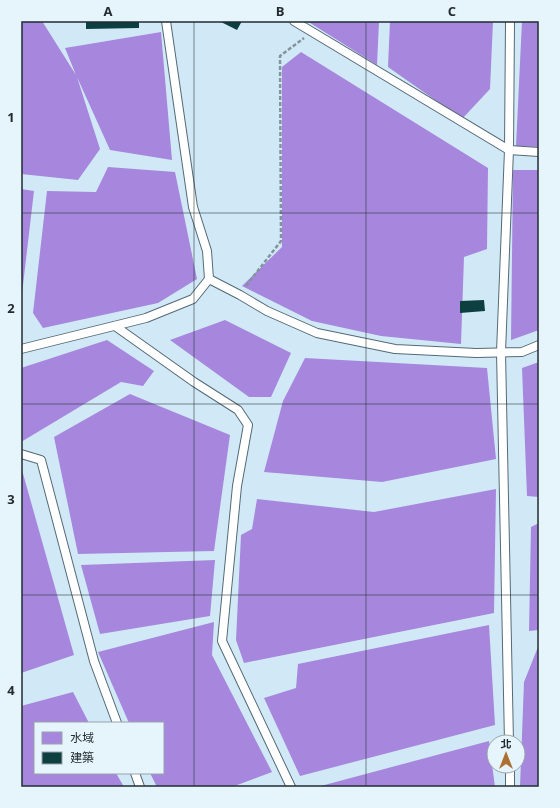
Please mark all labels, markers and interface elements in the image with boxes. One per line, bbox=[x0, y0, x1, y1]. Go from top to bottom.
text: A bbox=[104, 2, 113, 20]
text: B bbox=[276, 2, 285, 20]
text: C bbox=[448, 2, 456, 20]
text: 1 bbox=[7, 108, 15, 126]
text: 2 bbox=[7, 299, 15, 317]
text: 3 bbox=[7, 490, 15, 508]
text: 4 bbox=[7, 681, 15, 699]
legend bbox=[34, 722, 164, 774]
text: 水域 bbox=[70, 729, 94, 746]
north arrow bbox=[486, 734, 526, 774]
text: 北 bbox=[501, 736, 512, 751]
text: 建築 bbox=[70, 749, 94, 766]

